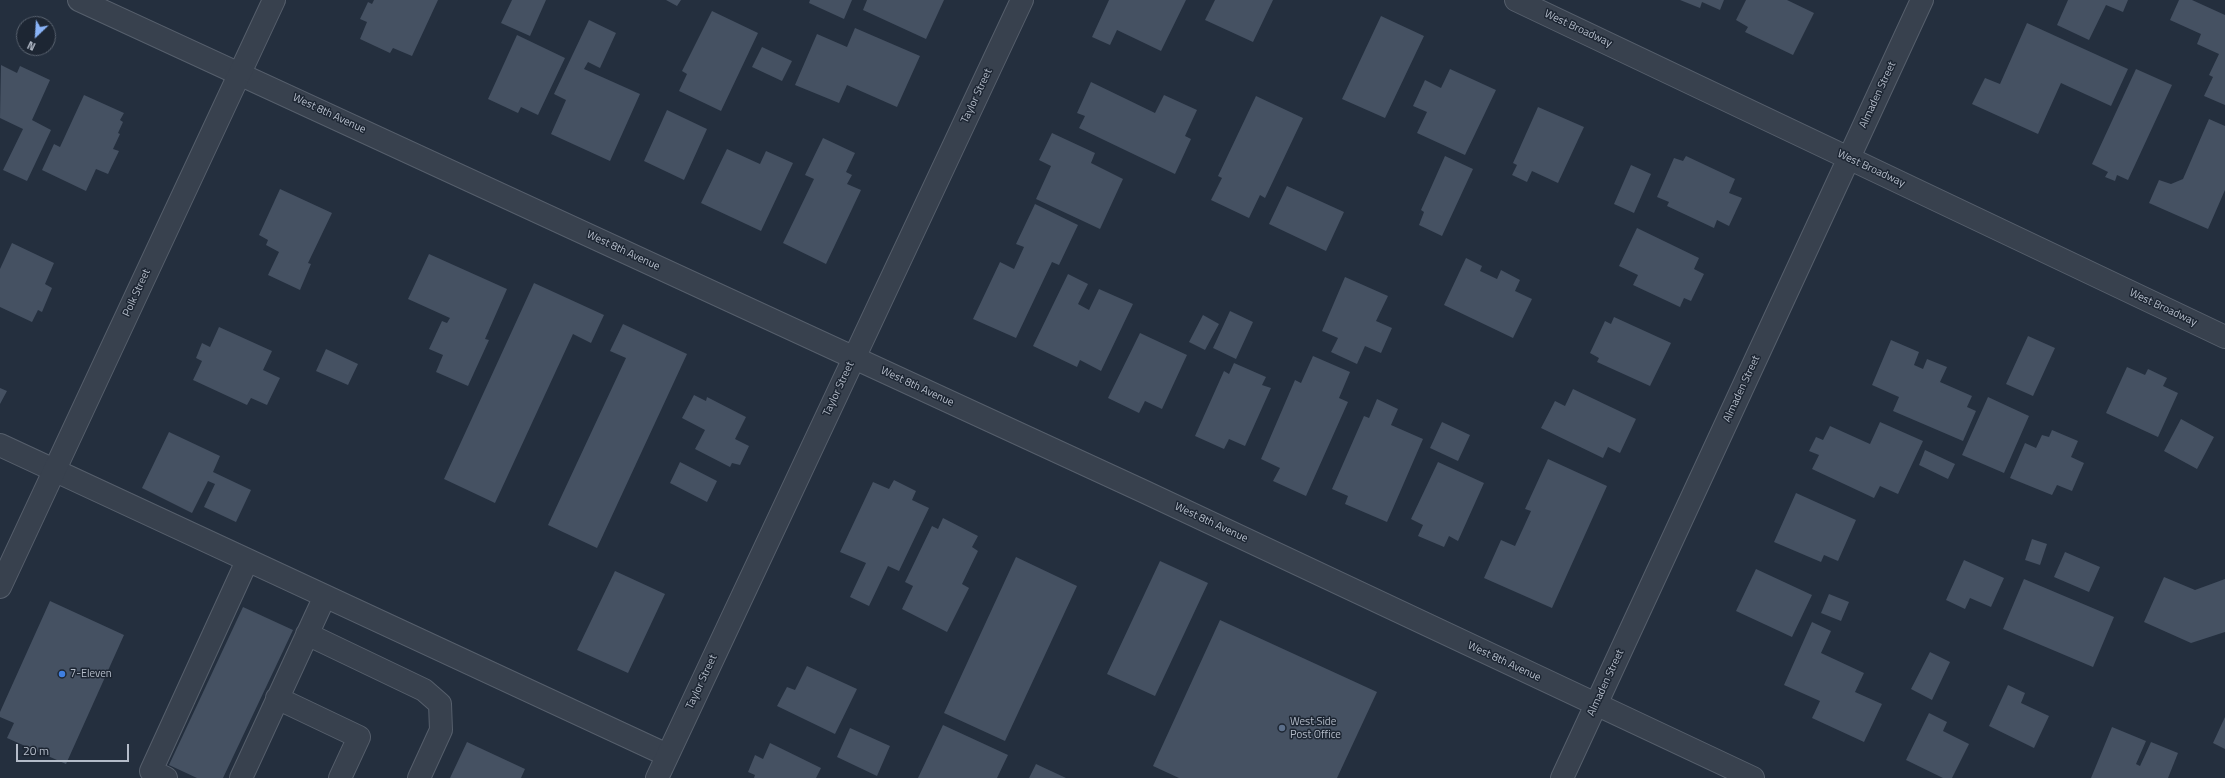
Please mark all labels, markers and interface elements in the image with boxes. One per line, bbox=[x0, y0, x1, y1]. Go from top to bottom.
street label: West Broadway bbox=[1542, 8, 1614, 50]
north arrow bbox=[16, 16, 56, 56]
text: N bbox=[25, 37, 38, 55]
street label: Almaden Street bbox=[1857, 60, 1899, 130]
street label: Taylor Street bbox=[959, 67, 995, 125]
street label: West 8th Avenue bbox=[290, 91, 368, 137]
street label: West Broadway bbox=[1835, 148, 1907, 190]
street label: West 8th Avenue bbox=[584, 228, 662, 274]
street label: Polk Street bbox=[120, 267, 154, 319]
street label: West Broadway bbox=[2127, 287, 2199, 329]
street label: Almaden Street bbox=[1721, 354, 1763, 424]
street label: Taylor Street bbox=[821, 360, 857, 418]
street label: West 8th Avenue bbox=[878, 364, 956, 410]
street label: West 8th Avenue bbox=[1172, 500, 1250, 546]
street label: West 8th Avenue bbox=[1465, 639, 1543, 685]
street label: Almaden Street bbox=[1585, 648, 1627, 718]
street label: Taylor Street bbox=[684, 653, 720, 711]
place label: 7-Eleven bbox=[70, 667, 112, 681]
marker: 7-Eleven bbox=[57, 669, 67, 679]
place label: West Side Post Office bbox=[1290, 715, 1341, 741]
marker: West Side Post Office bbox=[1277, 723, 1287, 733]
scale bar bbox=[18, 736, 131, 762]
text: 20 m bbox=[23, 741, 49, 760]

